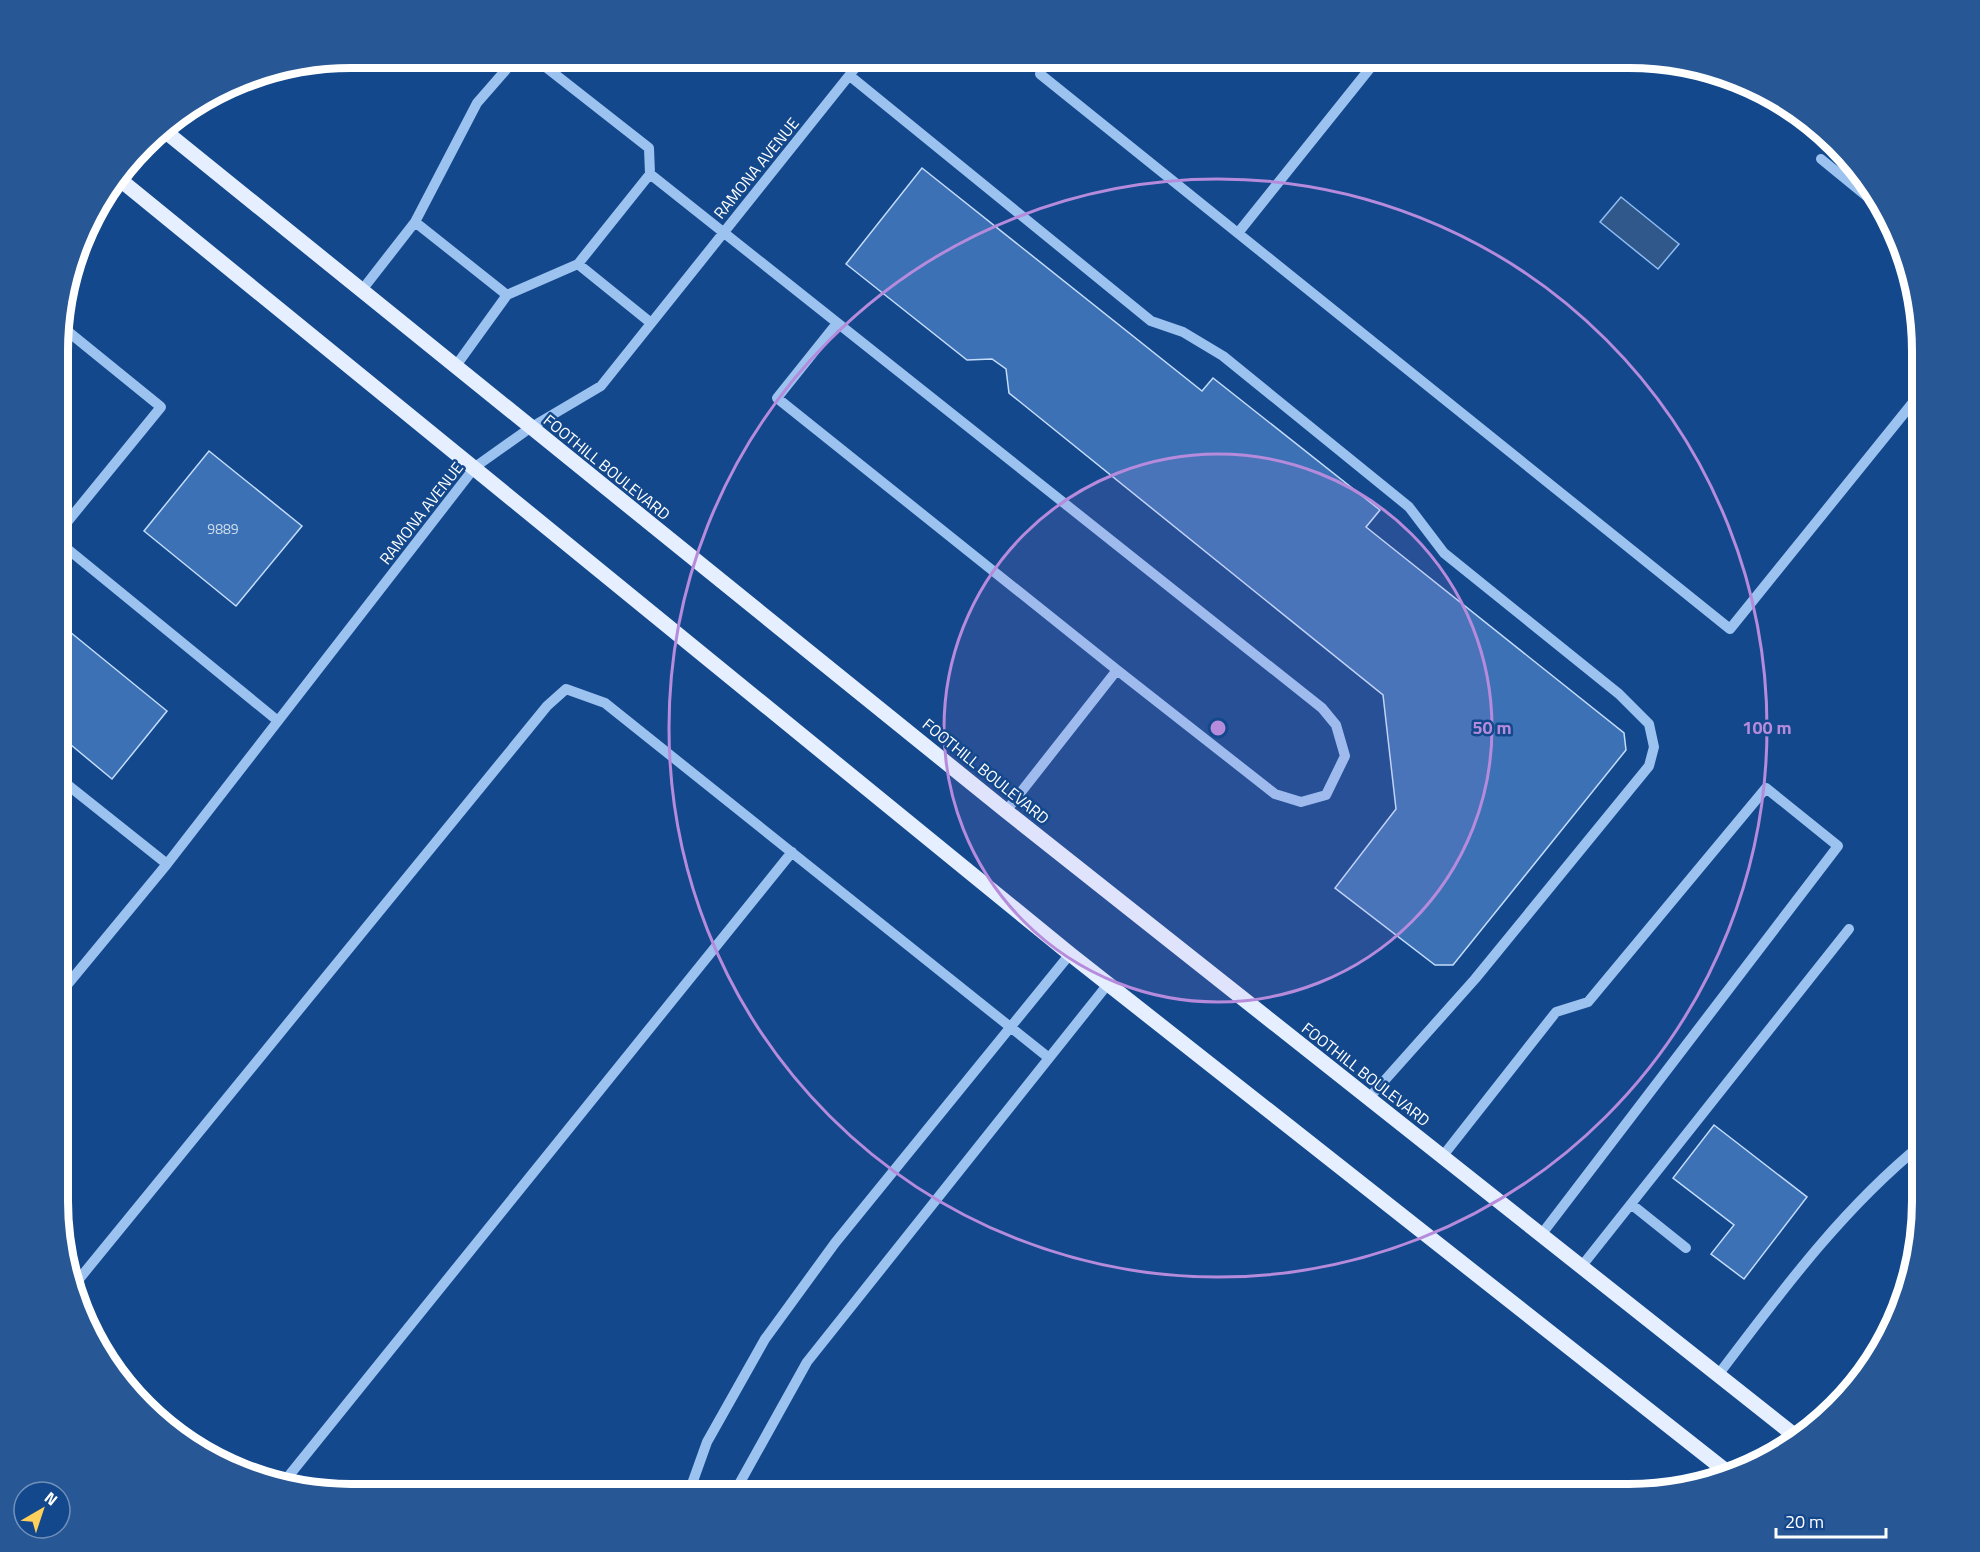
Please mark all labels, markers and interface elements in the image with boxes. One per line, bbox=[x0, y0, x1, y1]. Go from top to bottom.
street label: RAMONA AVENUE bbox=[708, 112, 805, 224]
street label: FOOTHILL BOULEVARD bbox=[538, 408, 676, 526]
street label: RAMONA AVENUE bbox=[373, 456, 469, 569]
house number: 9889 bbox=[207, 518, 239, 539]
street label: FOOTHILL BOULEVARD bbox=[917, 712, 1055, 830]
text: 50 m bbox=[1472, 714, 1512, 741]
text: 100 m bbox=[1742, 714, 1792, 741]
centre of rings bbox=[1208, 718, 1228, 738]
street label: FOOTHILL BOULEVARD bbox=[1297, 1016, 1435, 1132]
north arrow bbox=[12, 1480, 72, 1540]
text: N bbox=[40, 1486, 63, 1511]
scale bar bbox=[1776, 1501, 1886, 1539]
text: 20 m bbox=[1785, 1508, 1824, 1535]

